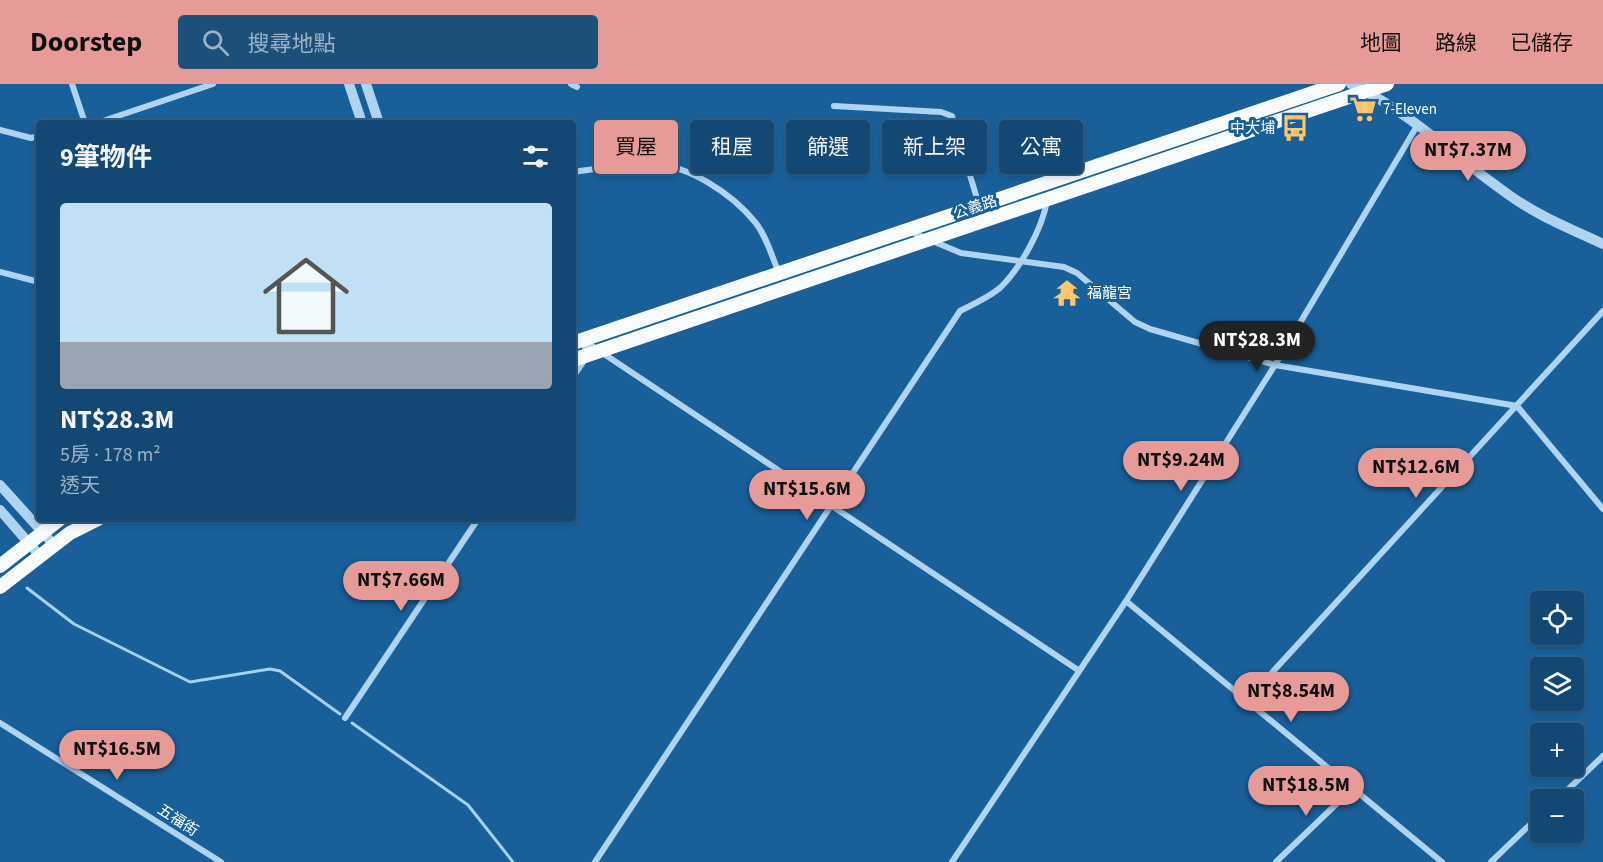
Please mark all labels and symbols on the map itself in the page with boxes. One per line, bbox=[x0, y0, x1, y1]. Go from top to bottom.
supermarket icon: 7-Eleven bbox=[1348, 94, 1378, 124]
place label: 7-Eleven bbox=[1383, 99, 1437, 120]
bus stop icon: 中大埔 bbox=[1280, 113, 1310, 143]
place label: 中大埔 bbox=[1230, 118, 1275, 139]
pin: NT$7.37M bbox=[1406, 131, 1530, 182]
street label: 公義路 bbox=[951, 191, 1000, 224]
temple icon: 福龍宮 bbox=[1052, 278, 1082, 308]
place label: 福龍宮 bbox=[1087, 283, 1132, 304]
pin: NT$28.3M bbox=[1195, 321, 1319, 372]
pin: NT$9.24M bbox=[1119, 441, 1243, 492]
pin: NT$12.6M bbox=[1354, 448, 1478, 499]
pin: NT$15.6M bbox=[745, 470, 869, 521]
pin: NT$7.66M bbox=[339, 561, 463, 612]
pin: NT$8.54M bbox=[1229, 672, 1353, 723]
pin: NT$16.5M bbox=[55, 730, 179, 781]
pin: NT$18.5M bbox=[1244, 766, 1368, 817]
street label: 五福街 bbox=[153, 799, 202, 841]

